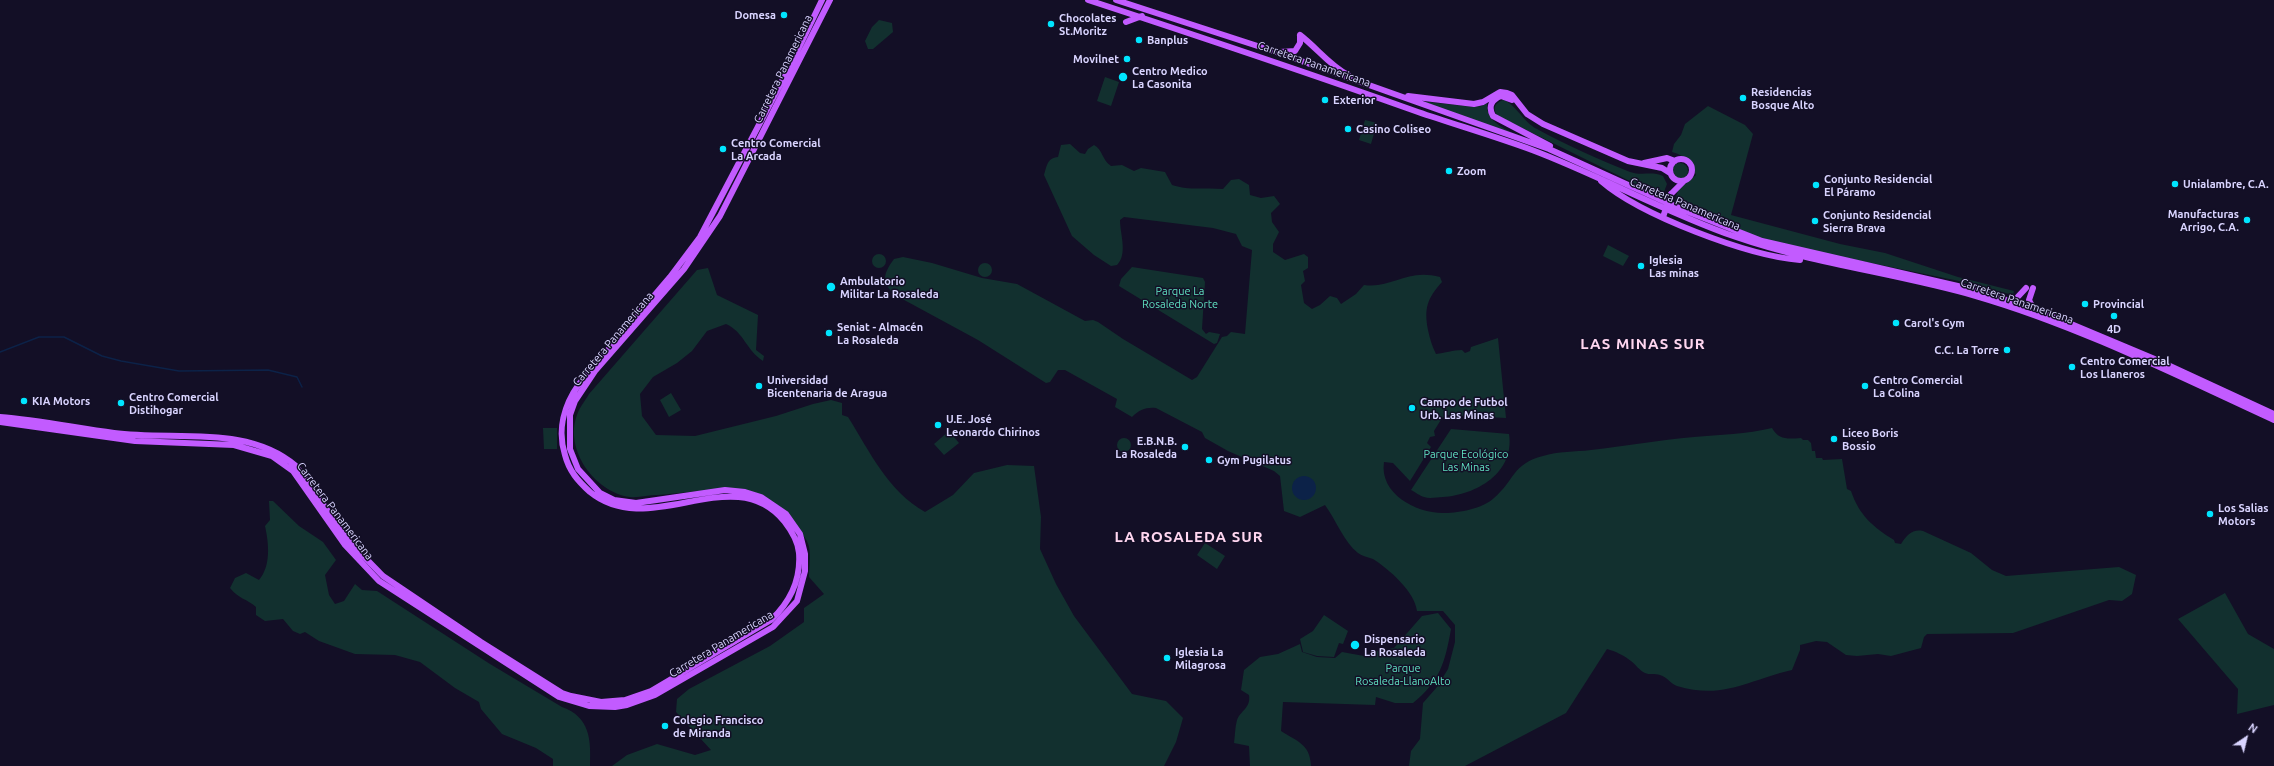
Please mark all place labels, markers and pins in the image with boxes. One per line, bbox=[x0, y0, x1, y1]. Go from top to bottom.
place label: Domesa bbox=[734, 8, 776, 22]
marker: Domesa bbox=[779, 10, 789, 20]
place label: Chocolates St.Moritz bbox=[1059, 11, 1116, 37]
marker: Chocolates St.Moritz bbox=[1046, 19, 1056, 29]
place label: Banplus bbox=[1147, 33, 1188, 47]
marker: Banplus bbox=[1134, 35, 1144, 45]
place label: Movilnet bbox=[1073, 52, 1119, 66]
marker: Movilnet bbox=[1122, 54, 1132, 64]
place label: Centro Medico La Casonita bbox=[1132, 64, 1208, 90]
marker: Centro Medico La Casonita bbox=[1117, 71, 1129, 83]
place label: Residencias Bosque Alto bbox=[1751, 85, 1814, 111]
place label: Exterior bbox=[1333, 93, 1375, 107]
marker: Residencias Bosque Alto bbox=[1738, 93, 1748, 103]
marker: Exterior bbox=[1320, 95, 1330, 105]
place label: Casino Coliseo bbox=[1356, 122, 1431, 136]
marker: Casino Coliseo bbox=[1343, 124, 1353, 134]
place label: Centro Comercial La Arcada bbox=[731, 136, 821, 162]
marker: Centro Comercial La Arcada bbox=[718, 144, 728, 154]
place label: Zoom bbox=[1457, 164, 1486, 178]
marker: Zoom bbox=[1444, 166, 1454, 176]
place label: Conjunto Residencial El Páramo bbox=[1824, 172, 1932, 198]
place label: Unialambre, C.A. bbox=[2183, 177, 2269, 191]
marker: Unialambre, C.A. bbox=[2170, 179, 2180, 189]
marker: Conjunto Residencial El Páramo bbox=[1811, 180, 1821, 190]
place label: Manufacturas Arrigo, C.A. bbox=[2168, 207, 2239, 233]
place label: Conjunto Residencial Sierra Brava bbox=[1823, 208, 1931, 234]
marker: Manufacturas Arrigo, C.A. bbox=[2242, 215, 2252, 225]
marker: Conjunto Residencial Sierra Brava bbox=[1810, 216, 1820, 226]
place label: Iglesia Las minas bbox=[1649, 253, 1699, 279]
marker: Iglesia Las minas bbox=[1636, 261, 1646, 271]
place label: Ambulatorio Militar La Rosaleda bbox=[840, 274, 939, 300]
marker: Ambulatorio Militar La Rosaleda bbox=[825, 281, 837, 293]
place label: Provincial bbox=[2093, 297, 2144, 311]
marker: Provincial bbox=[2080, 299, 2090, 309]
marker: 4D bbox=[2109, 311, 2119, 321]
place label: Carol's Gym bbox=[1904, 316, 1965, 330]
marker: Carol's Gym bbox=[1891, 318, 1901, 328]
place label: Seniat - Almacén La Rosaleda bbox=[837, 320, 923, 346]
place label: 4D bbox=[2107, 322, 2121, 336]
marker: Seniat - Almacén La Rosaleda bbox=[824, 328, 834, 338]
place label: C.C. La Torre bbox=[1934, 343, 1999, 357]
marker: C.C. La Torre bbox=[2002, 345, 2012, 355]
place label: Centro Comercial Los Llaneros bbox=[2080, 354, 2170, 380]
marker: Centro Comercial Los Llaneros bbox=[2067, 362, 2077, 372]
place label: Universidad Bicentenaria de Aragua bbox=[767, 373, 887, 399]
place label: Centro Comercial La Colina bbox=[1873, 373, 1963, 399]
marker: Universidad Bicentenaria de Aragua bbox=[754, 381, 764, 391]
marker: Centro Comercial La Colina bbox=[1860, 381, 1870, 391]
place label: Centro Comercial Distihogar bbox=[129, 390, 219, 416]
place label: KIA Motors bbox=[32, 394, 90, 408]
place label: Campo de Futbol Urb. Las Minas bbox=[1420, 395, 1508, 421]
marker: KIA Motors bbox=[19, 396, 29, 406]
marker: Centro Comercial Distihogar bbox=[116, 398, 126, 408]
marker: Campo de Futbol Urb. Las Minas bbox=[1407, 403, 1417, 413]
place label: U.E. José Leonardo Chirinos bbox=[946, 412, 1040, 438]
marker: U.E. José Leonardo Chirinos bbox=[933, 420, 943, 430]
place label: Liceo Boris Bossio bbox=[1842, 426, 1899, 452]
place label: E.B.N.B. La Rosaleda bbox=[1115, 434, 1177, 460]
marker: Liceo Boris Bossio bbox=[1829, 434, 1839, 444]
marker: E.B.N.B. La Rosaleda bbox=[1180, 442, 1190, 452]
place label: Gym Pugilatus bbox=[1217, 453, 1291, 467]
marker: Gym Pugilatus bbox=[1204, 455, 1214, 465]
place label: Los Salias Motors bbox=[2218, 501, 2268, 527]
marker: Los Salias Motors bbox=[2205, 509, 2215, 519]
place label: Dispensario La Rosaleda bbox=[1364, 632, 1426, 658]
marker: Dispensario La Rosaleda bbox=[1349, 639, 1361, 651]
place label: Iglesia La Milagrosa bbox=[1175, 645, 1226, 671]
marker: Iglesia La Milagrosa bbox=[1162, 653, 1172, 663]
place label: Colegio Francisco de Miranda bbox=[673, 713, 763, 739]
marker: Colegio Francisco de Miranda bbox=[660, 721, 670, 731]

